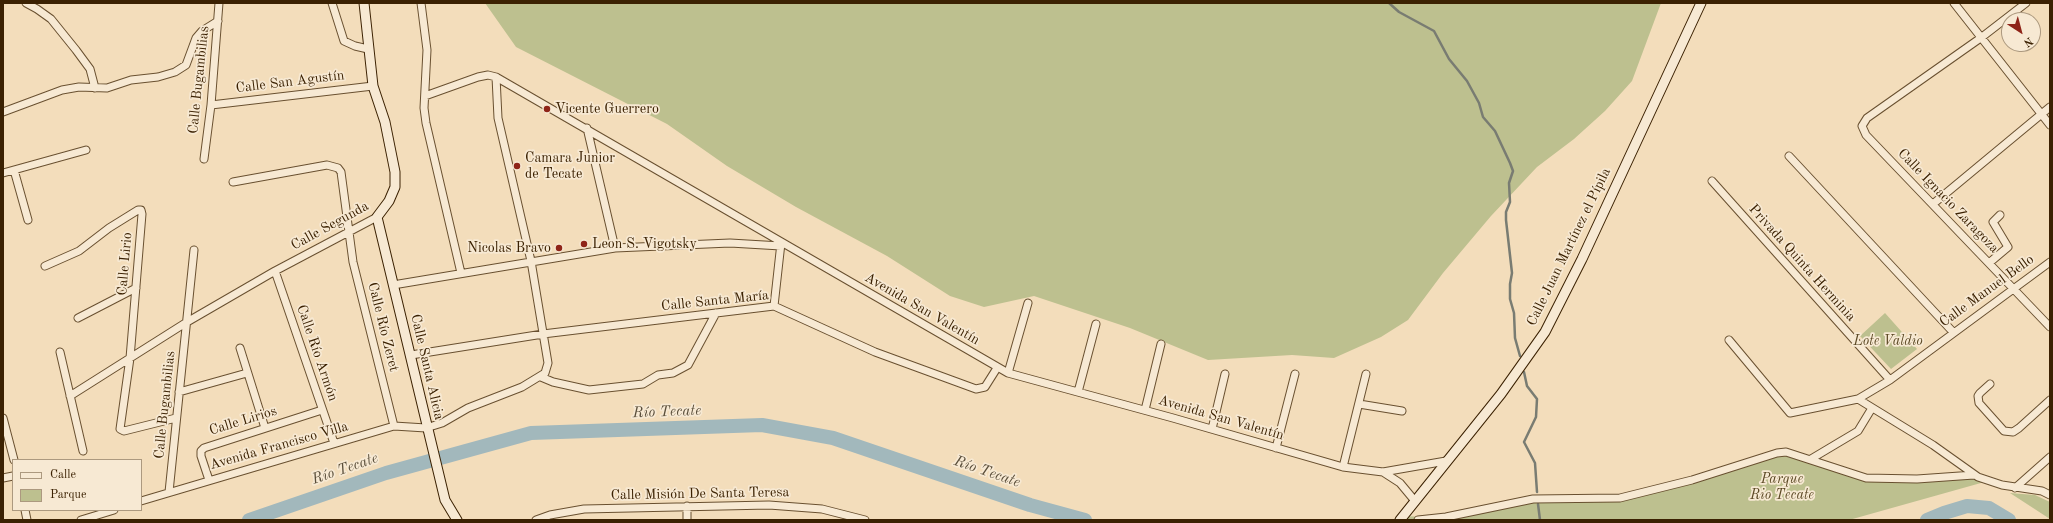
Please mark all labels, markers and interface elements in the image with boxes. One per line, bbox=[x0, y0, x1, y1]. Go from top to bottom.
north arrow bbox=[2001, 12, 2041, 52]
street label: Calle Bugambilias bbox=[185, 25, 213, 135]
text: N bbox=[2021, 34, 2034, 48]
street label: Calle San Agustín bbox=[235, 67, 345, 97]
place label: Vicente Guerrero bbox=[555, 101, 659, 117]
marker: Vicente Guerrero bbox=[542, 104, 552, 114]
street label: Calle Ignacio Zaragoza bbox=[1894, 145, 2002, 257]
place label: Camara Junior de Tecate bbox=[525, 150, 615, 182]
marker: Camara Junior de Tecate bbox=[512, 161, 522, 171]
street label: Calle Juan Martínez el Pípila bbox=[1523, 165, 1615, 329]
street label: Calle Segunda bbox=[288, 198, 372, 254]
street label: Privada Quinta Herminia bbox=[1745, 201, 1859, 325]
street label: Calle Lirio bbox=[114, 231, 136, 297]
place label: Leon S. Vigotsky bbox=[592, 236, 697, 252]
marker: Leon S. Vigotsky bbox=[579, 239, 589, 249]
place label: Nicolas Bravo bbox=[467, 240, 551, 256]
marker: Nicolas Bravo bbox=[554, 243, 564, 253]
street label: Calle Manuel Bello bbox=[1936, 251, 2038, 331]
street label: Avenida San Valentín bbox=[861, 269, 983, 349]
street label: Calle Río Zeret bbox=[364, 281, 402, 373]
street label: Calle Santa María bbox=[660, 287, 770, 315]
street label: Calle Río Armón bbox=[293, 303, 341, 403]
street label: Calle Santa Alicia bbox=[407, 312, 447, 422]
park label: Lote Valdio bbox=[1853, 333, 1923, 349]
street label: Calle Bugambilias bbox=[151, 350, 179, 460]
street label: Avenida San Valentín bbox=[1156, 392, 1286, 444]
water label: Río Tecate bbox=[632, 402, 702, 422]
street label: Calle Lirios bbox=[207, 403, 279, 439]
street label: Avenida Francisco Villa bbox=[208, 418, 350, 474]
water label: Río Tecate bbox=[310, 449, 380, 489]
water label: Río Tecate bbox=[952, 452, 1022, 492]
legend bbox=[12, 459, 142, 511]
text: Calle bbox=[50, 469, 76, 481]
park label: Parque Rio Tecate bbox=[1750, 471, 1814, 504]
street label: Calle Misión De Santa Teresa bbox=[610, 484, 790, 504]
text: Parque bbox=[50, 489, 86, 501]

